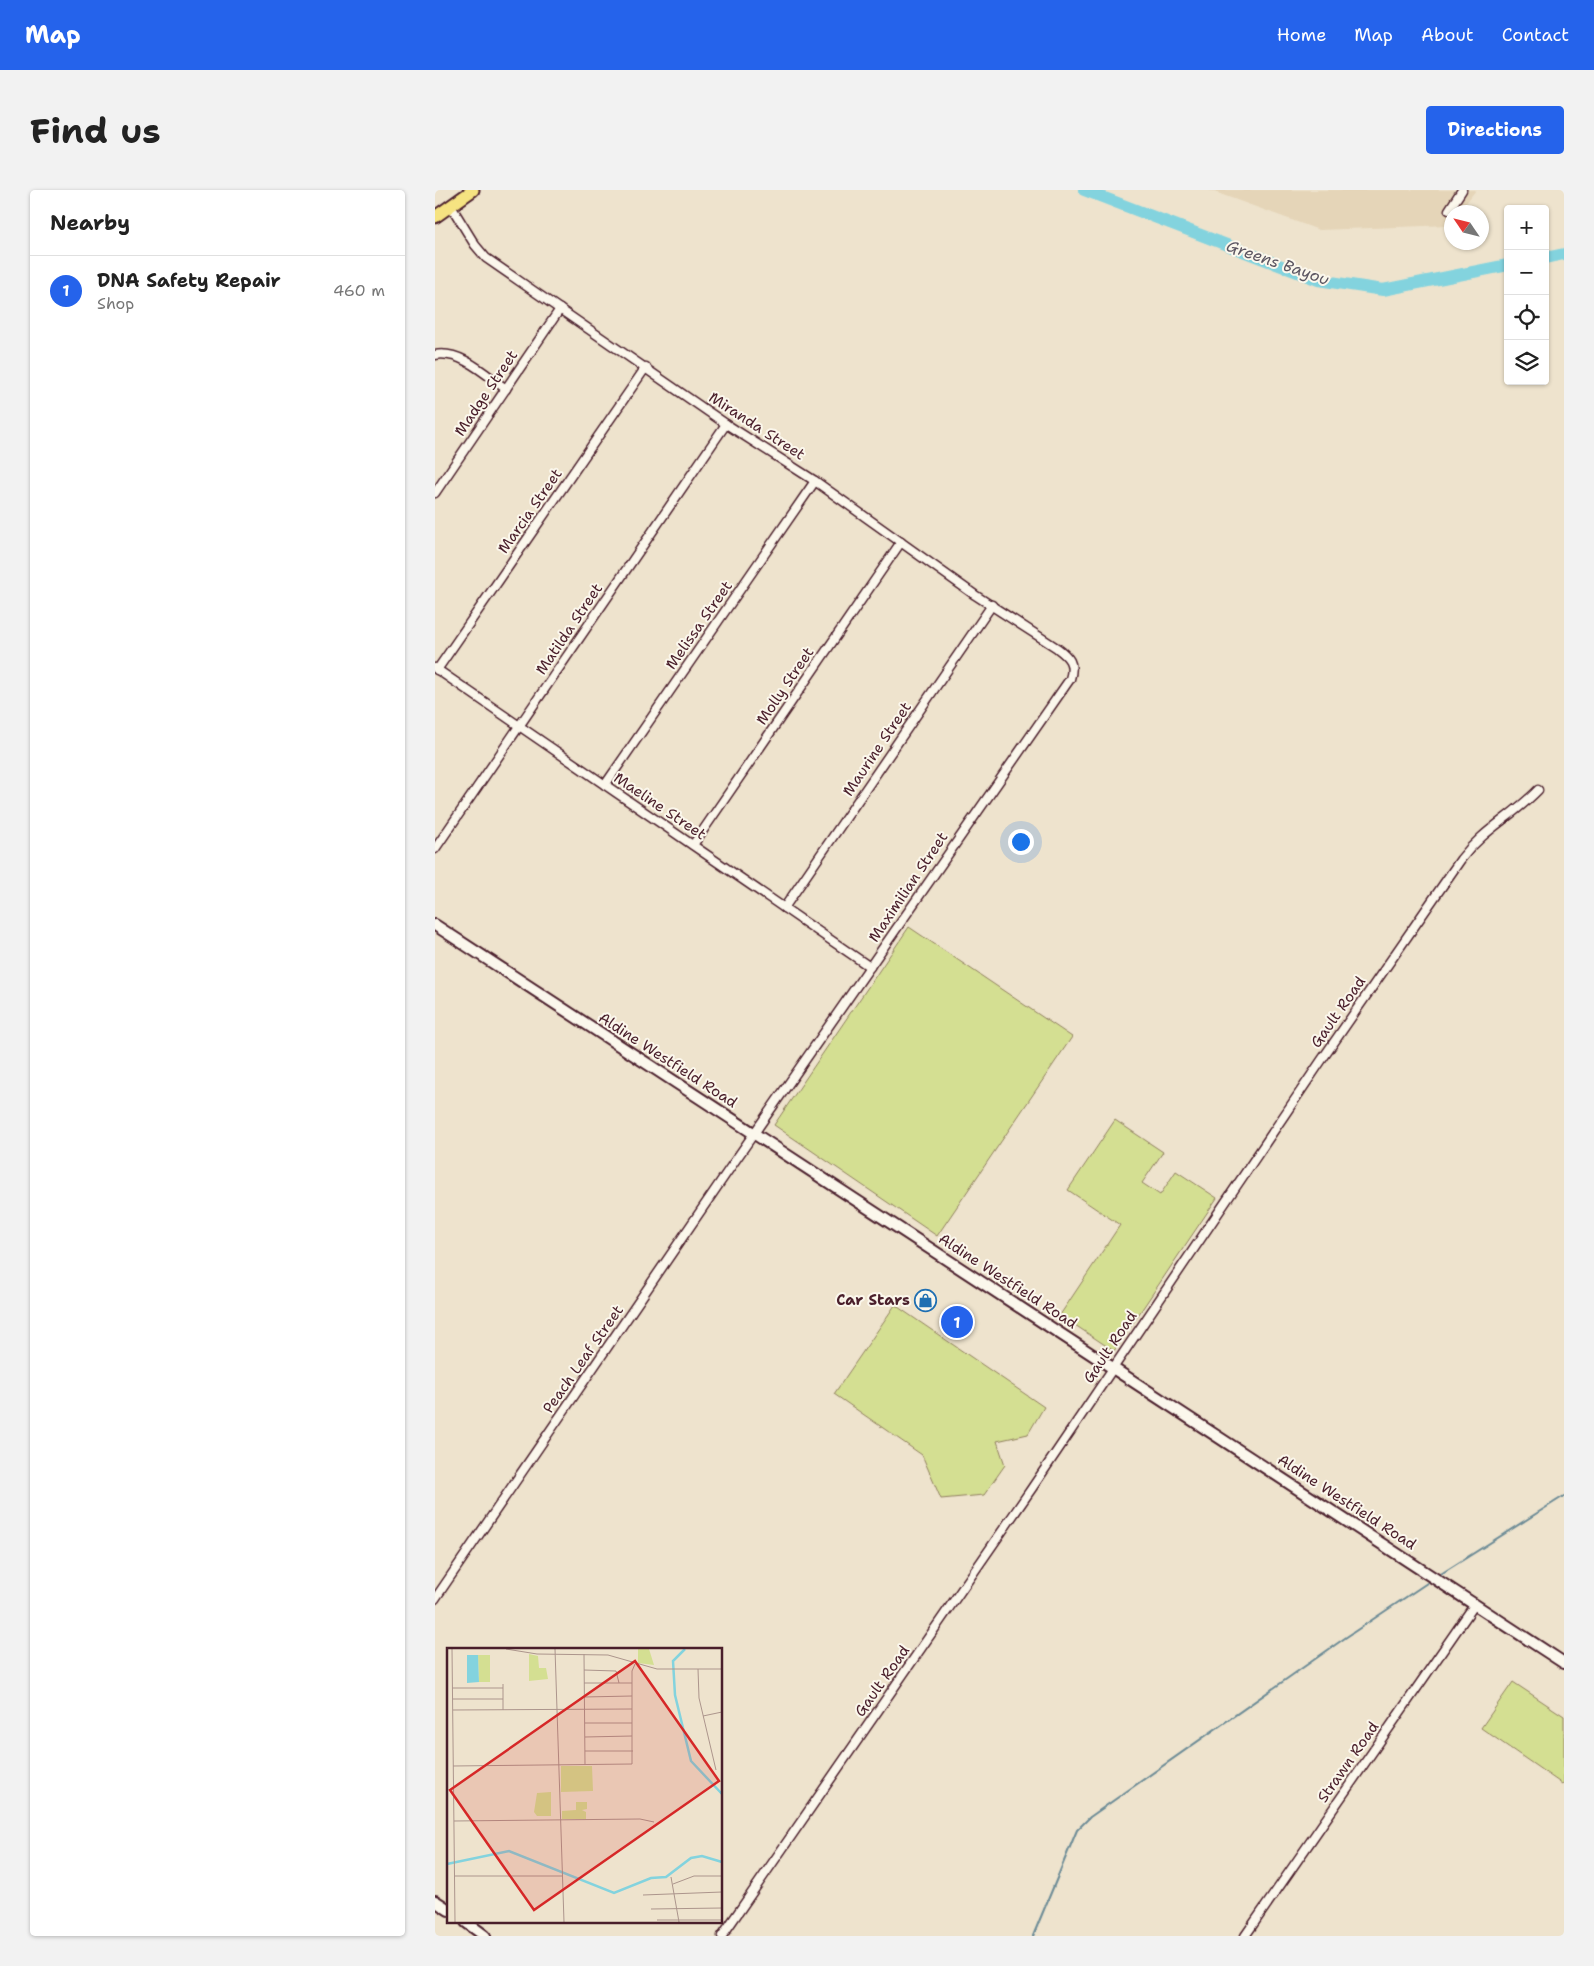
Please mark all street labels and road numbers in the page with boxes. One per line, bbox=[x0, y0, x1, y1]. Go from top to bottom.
street label: Madge Street bbox=[450, 346, 522, 440]
street label: Miranda Street bbox=[705, 387, 809, 465]
street label: Marcia Street bbox=[493, 465, 567, 557]
street label: Melissa Street bbox=[661, 577, 737, 673]
street label: Matilda Street bbox=[531, 579, 607, 679]
street label: Molly Street bbox=[752, 643, 818, 729]
street label: Maurine Street bbox=[838, 698, 916, 800]
street label: Maeline Street bbox=[610, 768, 710, 844]
street label: Maximilian Street bbox=[864, 828, 952, 946]
street label: Gault Road bbox=[1306, 972, 1370, 1052]
street label: Aldine Westfield Road bbox=[595, 1008, 742, 1113]
street label: Aldine Westfield Road bbox=[935, 1229, 1082, 1334]
street label: Peach Leaf Street bbox=[538, 1301, 628, 1417]
street label: Gault Road bbox=[1079, 1307, 1142, 1387]
street label: Aldine Westfield Road bbox=[1274, 1450, 1421, 1555]
street label: Gault Road bbox=[850, 1641, 914, 1721]
street label: Strawn Road bbox=[1313, 1717, 1384, 1806]

